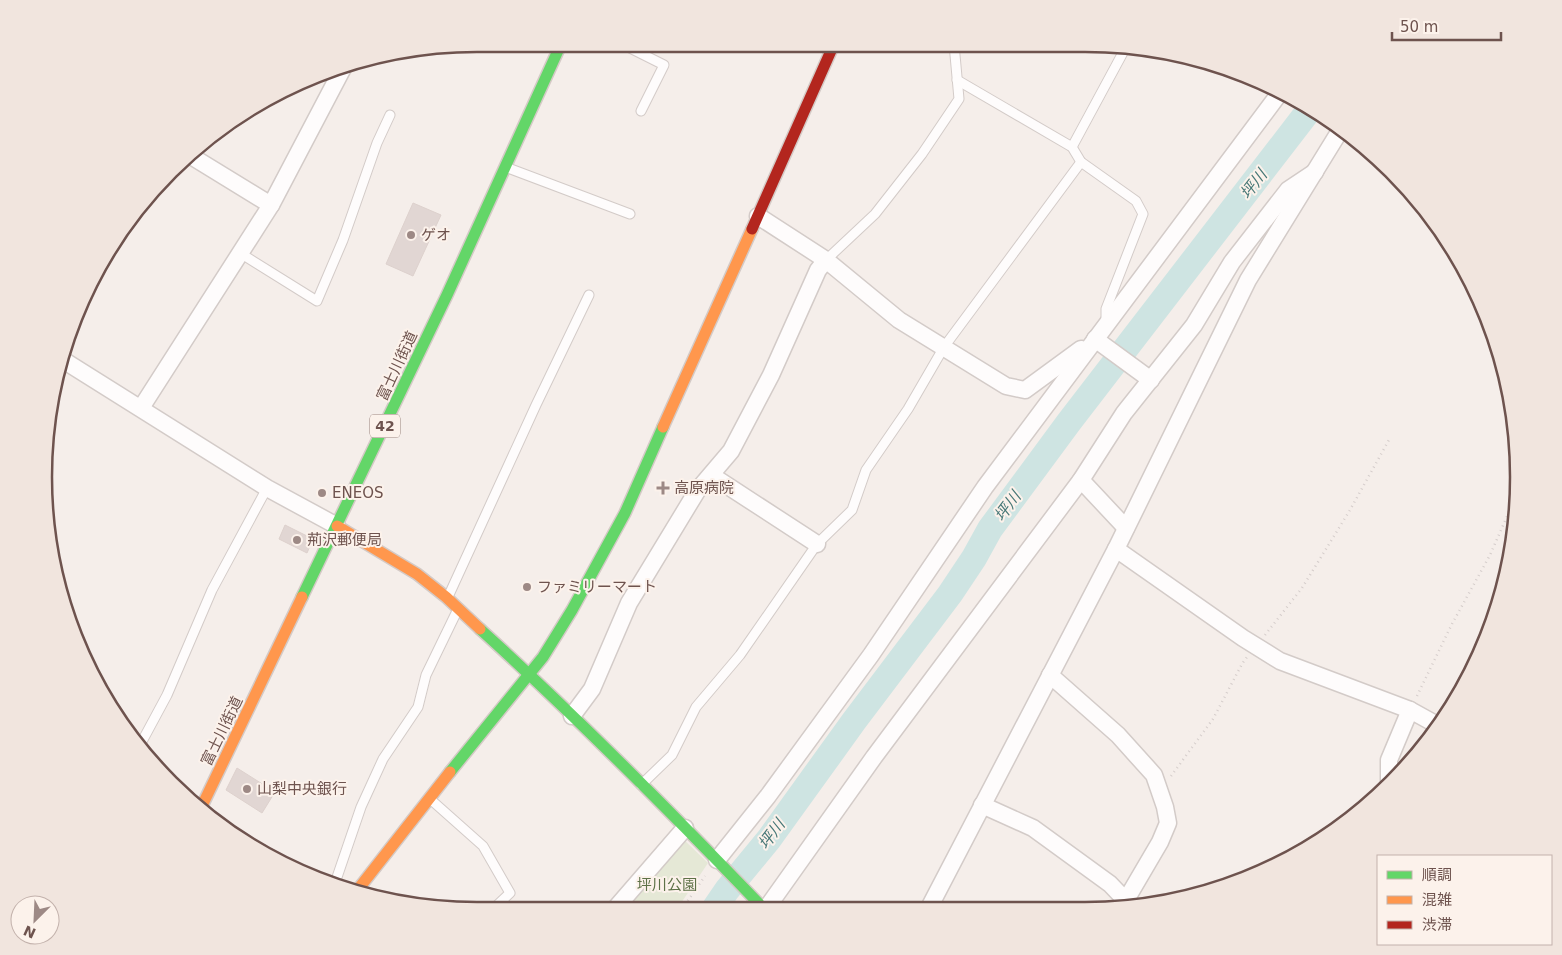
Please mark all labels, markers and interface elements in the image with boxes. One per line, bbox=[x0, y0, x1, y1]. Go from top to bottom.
scale bar bbox=[1392, 10, 1501, 42]
text: 50 m bbox=[1400, 18, 1438, 36]
water label: 坪川 bbox=[1236, 164, 1272, 203]
place label: ゲオ bbox=[421, 226, 451, 244]
marker: ゲオ bbox=[405, 229, 417, 241]
street label: 富士川街道 bbox=[373, 328, 421, 404]
road number: 42 bbox=[370, 414, 400, 438]
place label: 高原病院 bbox=[674, 479, 734, 497]
marker: 高原病院 bbox=[656, 481, 670, 495]
place label: ENEOS bbox=[332, 484, 384, 502]
water label: 坪川 bbox=[990, 486, 1026, 525]
marker: ENEOS bbox=[316, 487, 328, 499]
place label: 荊沢郵便局 bbox=[307, 531, 382, 549]
marker: 荊沢郵便局 bbox=[291, 534, 303, 546]
place label: ファミリーマート bbox=[537, 578, 657, 596]
marker: ファミリーマート bbox=[521, 581, 533, 593]
street label: 富士川街道 bbox=[197, 693, 247, 769]
place label: 山梨中央銀行 bbox=[257, 780, 347, 798]
marker: 山梨中央銀行 bbox=[241, 783, 253, 795]
water label: 坪川 bbox=[754, 814, 790, 853]
legend bbox=[1377, 855, 1552, 945]
text: 順調 bbox=[1422, 866, 1452, 884]
park label: 坪川公園 bbox=[637, 876, 697, 894]
text: 混雑 bbox=[1422, 891, 1452, 909]
north arrow bbox=[10, 895, 60, 945]
text: 渋滞 bbox=[1422, 916, 1452, 934]
text: N bbox=[21, 922, 38, 942]

